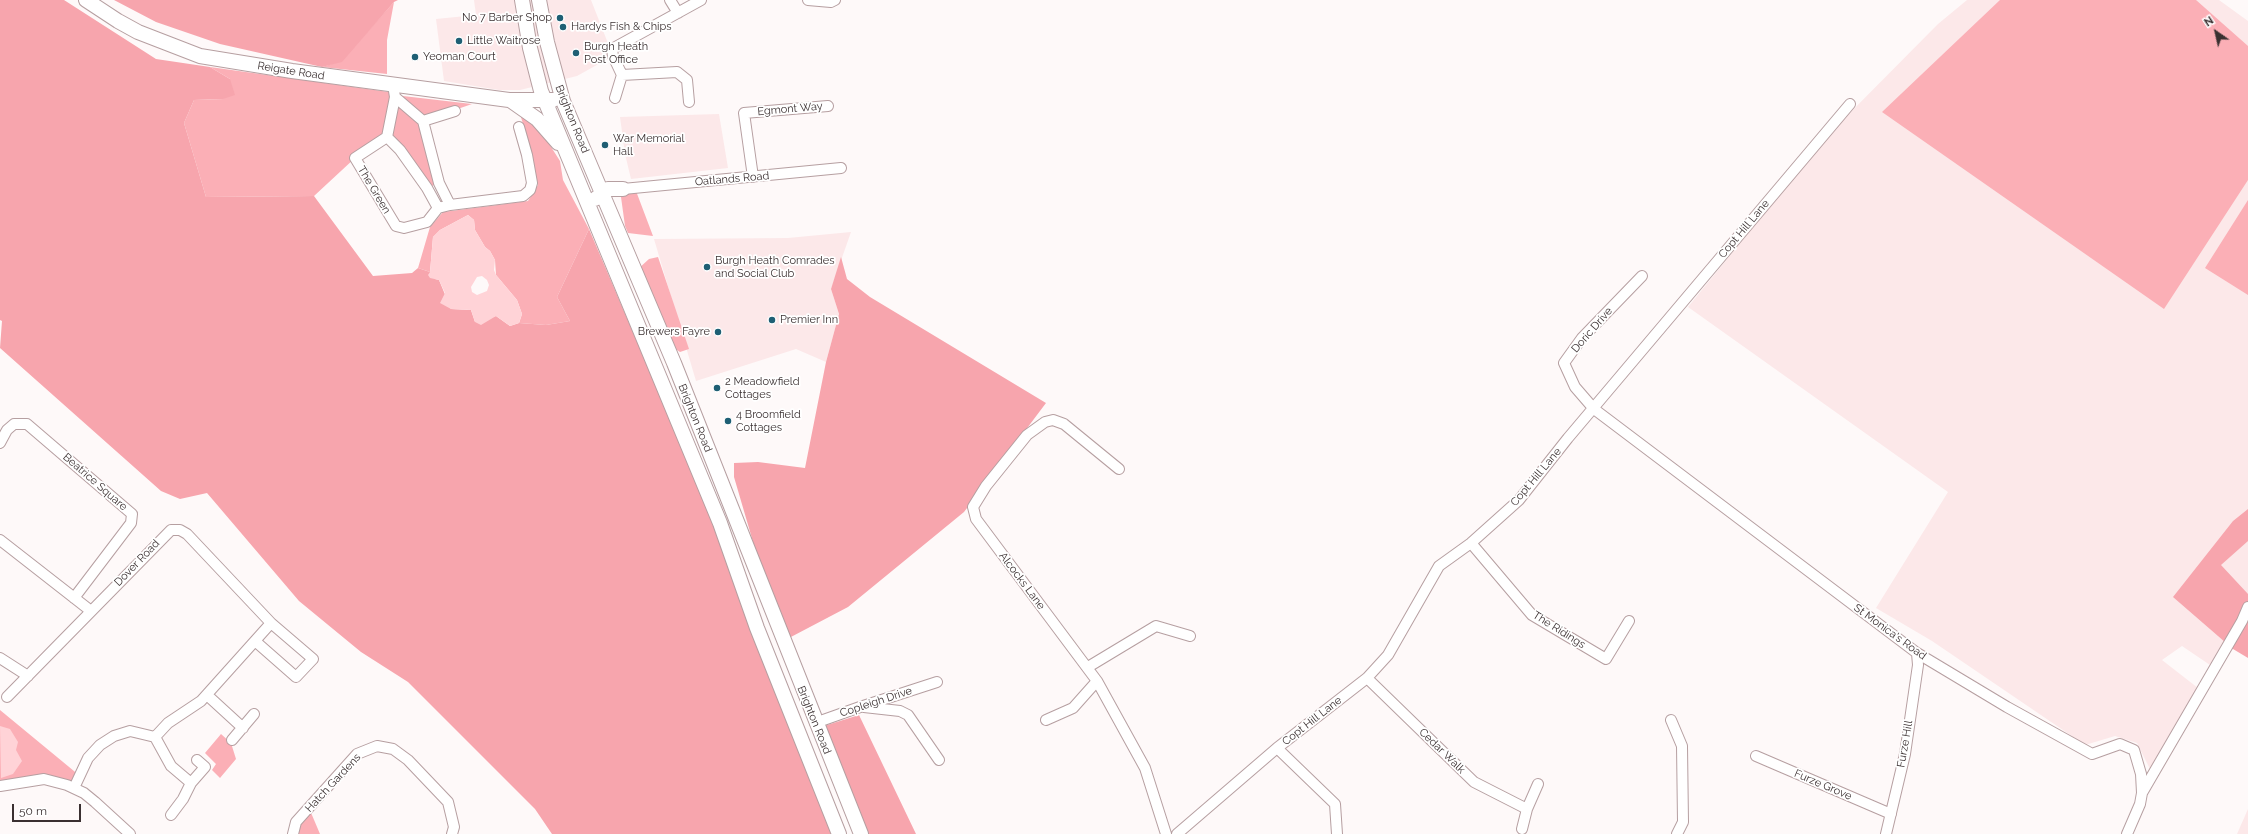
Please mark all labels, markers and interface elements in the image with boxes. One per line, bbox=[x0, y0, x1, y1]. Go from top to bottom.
place label: No 7 Barber Shop bbox=[462, 11, 552, 25]
north arrow bbox=[2196, 12, 2236, 52]
marker: No 7 Barber Shop bbox=[555, 13, 565, 23]
text: N bbox=[2202, 14, 2216, 29]
place label: Hardys Fish & Chips bbox=[571, 20, 672, 34]
marker: Hardys Fish & Chips bbox=[558, 22, 568, 32]
place label: Little Waitrose bbox=[467, 34, 540, 48]
marker: Little Waitrose bbox=[454, 36, 464, 46]
place label: Burgh Heath Post Office bbox=[584, 40, 648, 66]
marker: Burgh Heath Post Office bbox=[571, 48, 581, 58]
place label: Yeoman Court bbox=[423, 50, 496, 64]
marker: Yeoman Court bbox=[410, 52, 420, 62]
street label: Reigate Road bbox=[256, 59, 326, 83]
street label: Brighton Road bbox=[552, 83, 592, 155]
street label: Egmont Way bbox=[757, 100, 823, 118]
place label: War Memorial Hall bbox=[613, 132, 684, 158]
marker: War Memorial Hall bbox=[600, 140, 610, 150]
street label: The Green bbox=[355, 164, 393, 216]
street label: Oatlands Road bbox=[694, 169, 770, 189]
street label: Copt Hill Lane bbox=[1716, 197, 1772, 261]
place label: Burgh Heath Comrades and Social Club bbox=[715, 254, 835, 280]
marker: Burgh Heath Comrades and Social Club bbox=[702, 262, 712, 272]
street label: Doric Drive bbox=[1569, 305, 1615, 355]
place label: Premier Inn bbox=[780, 313, 838, 327]
marker: Premier Inn bbox=[767, 315, 777, 325]
place label: Brewers Fayre bbox=[638, 325, 710, 339]
marker: Brewers Fayre bbox=[713, 327, 723, 337]
place label: 2 Meadowfield Cottages bbox=[725, 375, 800, 401]
street label: Brighton Road bbox=[675, 382, 715, 454]
marker: 2 Meadowfield Cottages bbox=[712, 383, 722, 393]
place label: 4 Broomfield Cottages bbox=[736, 408, 801, 434]
marker: 4 Broomfield Cottages bbox=[723, 416, 733, 426]
street label: Copt Hill Lane bbox=[1508, 445, 1564, 509]
street label: Beatrice Square bbox=[60, 450, 130, 514]
street label: Dover Road bbox=[112, 537, 162, 589]
street label: Alcocks Lane bbox=[996, 550, 1048, 612]
street label: St Monica's Road bbox=[1851, 601, 1929, 663]
street label: The Ridings bbox=[1530, 609, 1588, 651]
street label: Brighton Road bbox=[794, 684, 834, 756]
street label: Copleigh Drive bbox=[838, 684, 914, 720]
street label: Copt Hill Lane bbox=[1280, 694, 1344, 748]
street label: Furze Hill bbox=[1894, 719, 1916, 769]
street label: Cedar Walk bbox=[1416, 726, 1468, 776]
street label: Hatch Gardens bbox=[302, 751, 364, 815]
street label: Furze Grove bbox=[1792, 767, 1854, 803]
scale bar bbox=[14, 796, 83, 822]
text: 50 m bbox=[19, 804, 47, 818]

